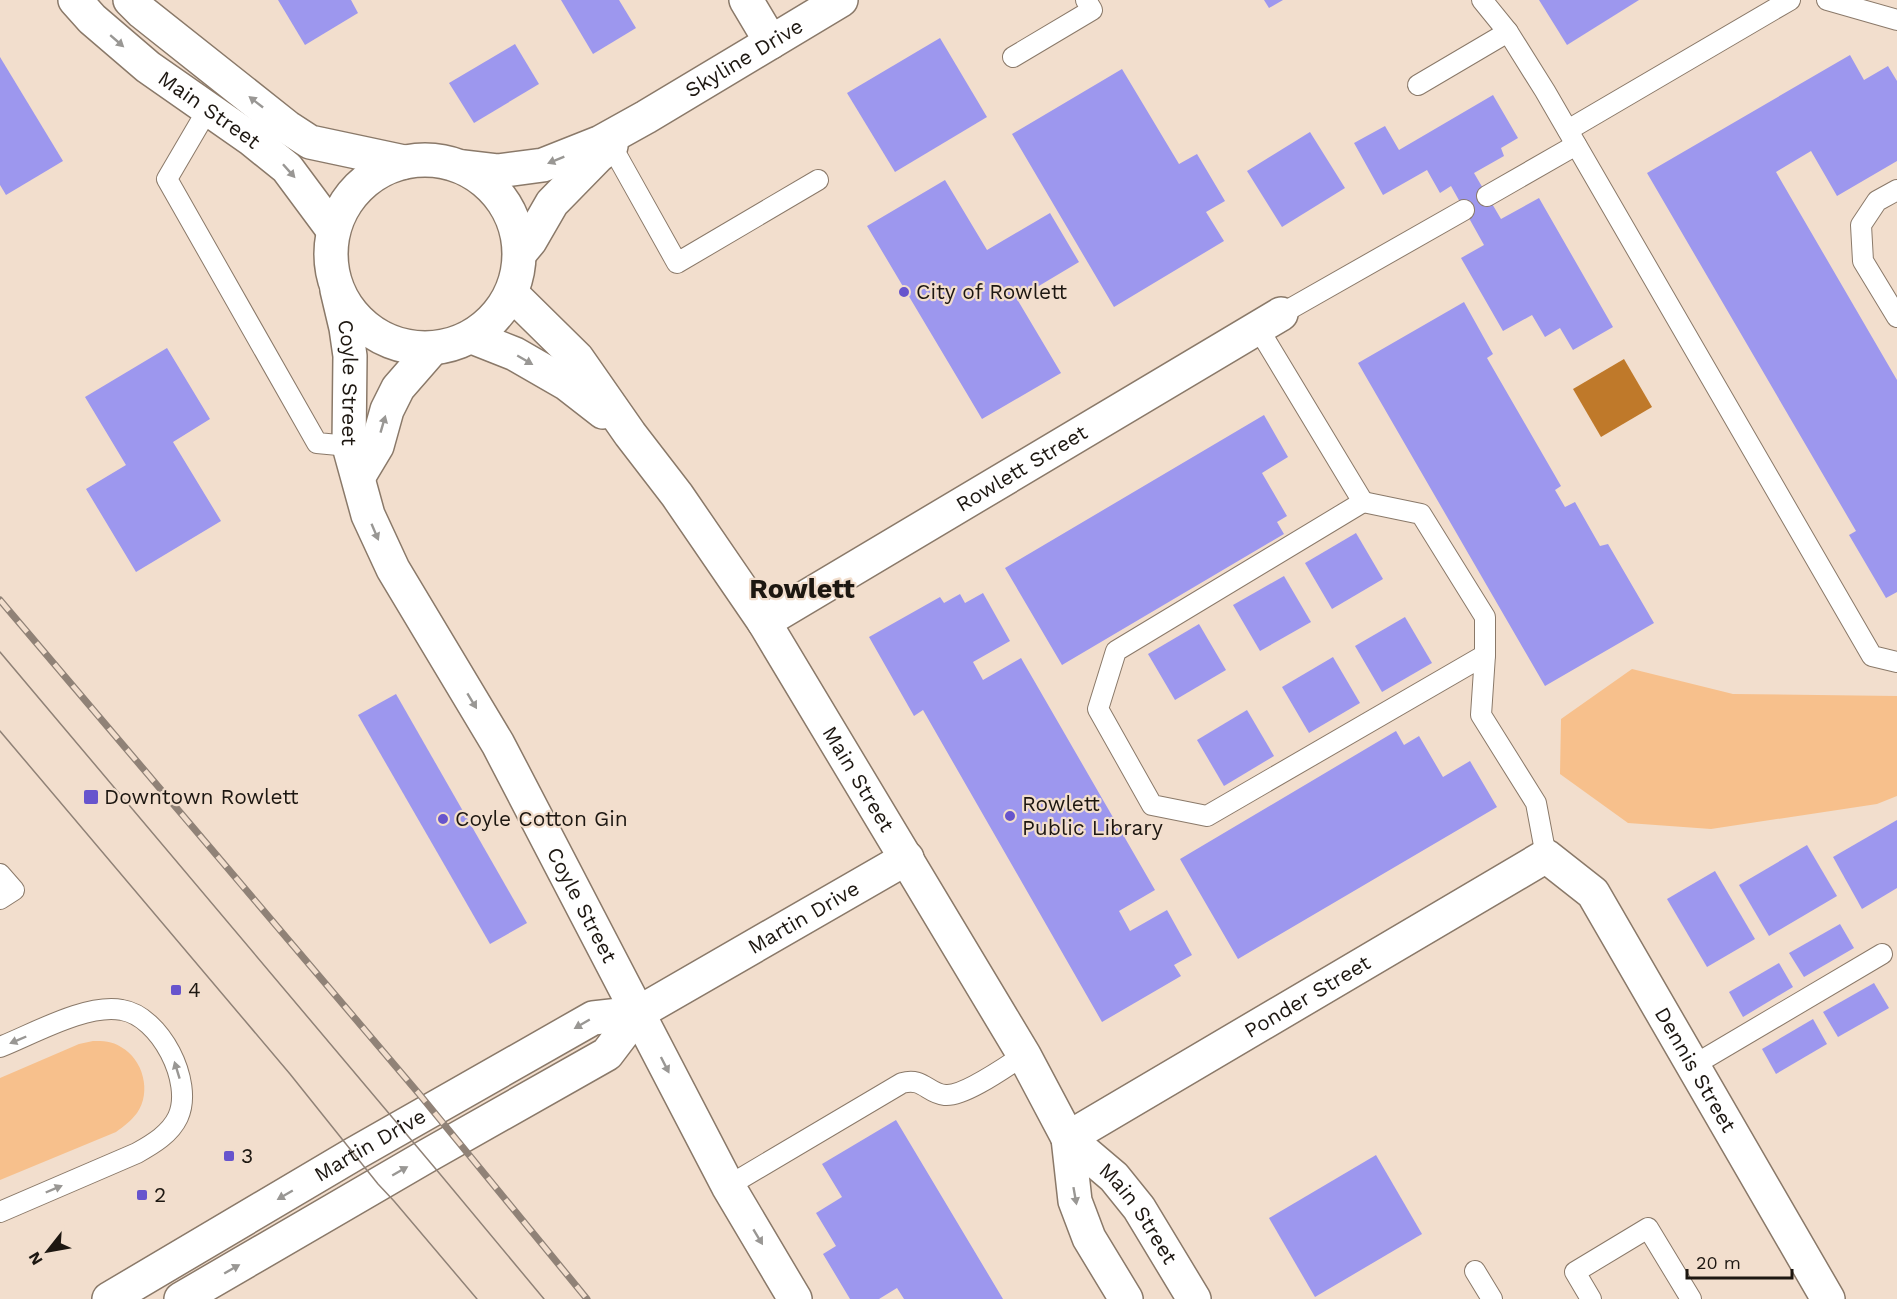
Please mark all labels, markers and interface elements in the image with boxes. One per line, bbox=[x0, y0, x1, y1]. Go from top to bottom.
street label: Skyline Drive bbox=[681, 13, 807, 103]
one-way arrow bbox=[109, 34, 125, 47]
street label: Main Street bbox=[154, 65, 266, 154]
one-way arrow bbox=[248, 96, 264, 109]
one-way arrow bbox=[547, 156, 565, 165]
one-way arrow bbox=[282, 163, 295, 178]
place label: City of Rowlett bbox=[916, 279, 1067, 304]
marker: City of Rowlett bbox=[897, 285, 911, 299]
street label: Coyle Street bbox=[332, 317, 363, 446]
one-way arrow bbox=[517, 355, 534, 365]
one-way arrow bbox=[379, 415, 388, 433]
street label: Rowlett Street bbox=[951, 419, 1092, 517]
one-way arrow bbox=[370, 523, 380, 541]
district label: Rowlett bbox=[749, 573, 855, 605]
one-way arrow bbox=[467, 693, 478, 709]
street label: Main Street bbox=[817, 721, 900, 836]
place label: Downtown Rowlett bbox=[104, 784, 299, 809]
marker: Downtown Rowlett bbox=[82, 788, 100, 806]
place label: Rowlett Public Library bbox=[1022, 791, 1163, 840]
place label: Coyle Cotton Gin bbox=[455, 806, 628, 831]
marker: Rowlett Public Library bbox=[1003, 809, 1017, 823]
marker: Coyle Cotton Gin bbox=[436, 812, 450, 826]
street label: Coyle Street bbox=[542, 843, 623, 967]
street label: Martin Drive bbox=[743, 875, 864, 959]
street label: Ponder Street bbox=[1240, 949, 1375, 1043]
place label: 4 bbox=[188, 977, 201, 1002]
marker: 4 bbox=[169, 983, 183, 997]
street label: Dennis Street bbox=[1650, 1002, 1742, 1137]
one-way arrow bbox=[573, 1019, 590, 1029]
one-way arrow bbox=[8, 1035, 26, 1045]
one-way arrow bbox=[660, 1057, 670, 1074]
one-way arrow bbox=[172, 1061, 181, 1079]
street label: Martin Drive bbox=[310, 1103, 430, 1187]
place label: 3 bbox=[241, 1143, 253, 1168]
marker: 3 bbox=[222, 1149, 236, 1163]
street label: Main Street bbox=[1094, 1157, 1183, 1269]
one-way arrow bbox=[392, 1166, 409, 1176]
place label: 2 bbox=[154, 1182, 166, 1207]
one-way arrow bbox=[45, 1184, 63, 1194]
one-way arrow bbox=[1071, 1186, 1080, 1205]
marker: 2 bbox=[135, 1188, 149, 1202]
one-way arrow bbox=[277, 1189, 293, 1200]
north arrow bbox=[18, 1221, 78, 1281]
one-way arrow bbox=[753, 1229, 763, 1246]
scale bar bbox=[1687, 1242, 1792, 1280]
text: N bbox=[24, 1248, 47, 1268]
text: 20 m bbox=[1696, 1252, 1741, 1273]
one-way arrow bbox=[224, 1264, 240, 1275]

